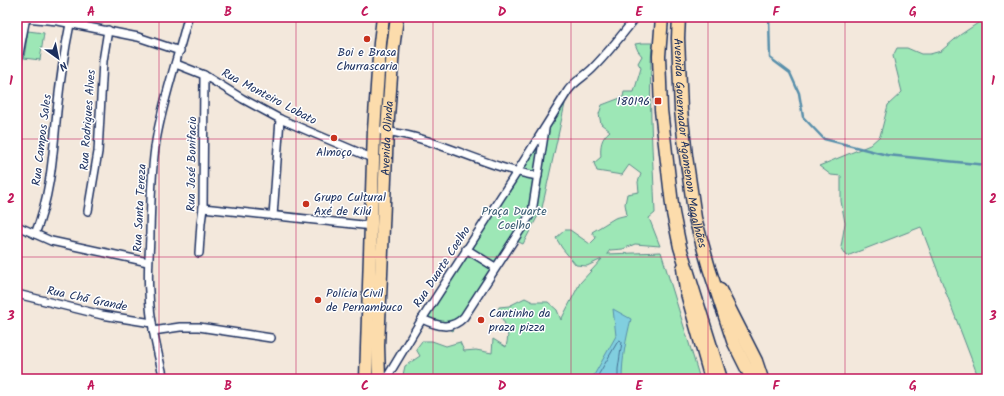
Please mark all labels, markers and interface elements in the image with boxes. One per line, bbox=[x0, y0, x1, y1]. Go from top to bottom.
text: A bbox=[87, 2, 95, 23]
text: B bbox=[224, 2, 232, 23]
text: C bbox=[361, 2, 369, 23]
text: D bbox=[498, 2, 507, 23]
text: E bbox=[635, 2, 643, 23]
text: F bbox=[772, 2, 780, 23]
text: G bbox=[909, 2, 917, 23]
marker: Boi e Brasa Churrascaria bbox=[362, 34, 372, 44]
north arrow bbox=[38, 38, 78, 78]
street label: Avenida Governador Agamenon Magalhães bbox=[669, 38, 712, 250]
place label: Boi e Brasa Churrascaria bbox=[336, 43, 398, 76]
text: N bbox=[55, 56, 71, 75]
street label: Rua Monteiro Lobato bbox=[218, 64, 320, 130]
street label: Rua Rodrigues Alves bbox=[75, 69, 101, 171]
text: 1 bbox=[9, 71, 13, 92]
text: 1 bbox=[991, 71, 995, 92]
place label: 180196 bbox=[617, 92, 650, 111]
street label: Rua Campos Sales bbox=[27, 93, 57, 187]
marker: 180196 bbox=[653, 96, 663, 106]
street label: Avenida Olinda bbox=[376, 100, 399, 176]
street label: Rua José Bonifacio bbox=[182, 116, 202, 212]
marker: Almoço bbox=[329, 133, 339, 143]
place label: Almoço bbox=[316, 143, 352, 162]
street label: Rua Santa Tereza bbox=[128, 163, 152, 253]
place label: Grupo Cultural Axé de Kilú bbox=[314, 188, 386, 221]
text: 2 bbox=[7, 189, 15, 210]
text: 2 bbox=[989, 189, 997, 210]
marker: Grupo Cultural Axé de Kilú bbox=[301, 199, 311, 209]
park label: Praça Duarte Coelho bbox=[481, 202, 547, 235]
street label: Rua Duarte Coelho bbox=[408, 222, 476, 312]
street label: Rua Chã Grande bbox=[45, 281, 130, 317]
place label: Polícia Civil de Pernambuco bbox=[326, 284, 403, 317]
marker: Polícia Civil de Pernambuco bbox=[313, 295, 323, 305]
place label: Cantinho da praza pizza bbox=[488, 304, 551, 337]
text: 3 bbox=[6, 306, 15, 327]
text: 3 bbox=[988, 306, 997, 327]
marker: Cantinho da praza pizza bbox=[476, 315, 486, 325]
text: A bbox=[87, 376, 95, 396]
text: B bbox=[224, 376, 232, 396]
text: C bbox=[361, 376, 369, 396]
text: D bbox=[498, 376, 507, 396]
text: E bbox=[635, 376, 643, 396]
text: F bbox=[772, 376, 780, 396]
text: G bbox=[909, 376, 917, 396]

